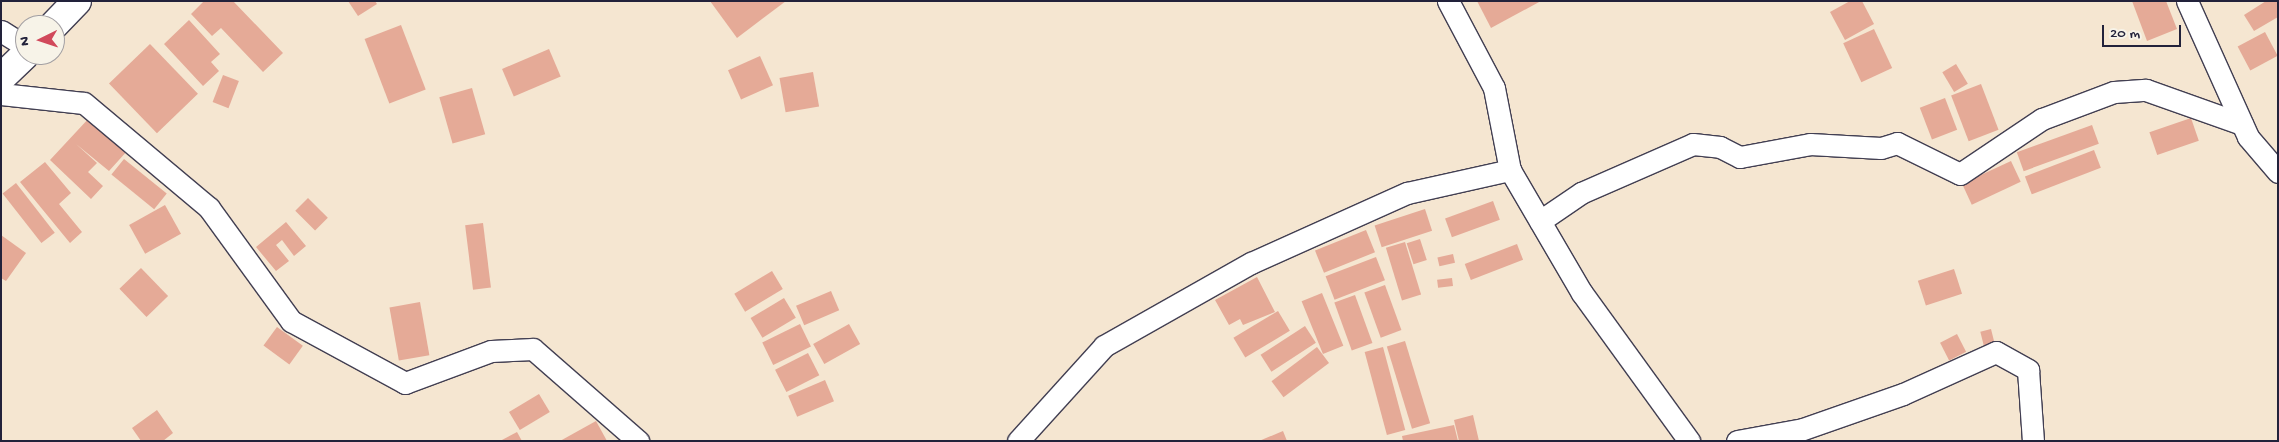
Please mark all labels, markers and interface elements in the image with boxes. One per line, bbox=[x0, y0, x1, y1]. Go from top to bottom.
north arrow bbox=[15, 15, 65, 65]
scale bar bbox=[2104, 15, 2183, 47]
text: 20 m bbox=[2110, 25, 2140, 43]
text: N bbox=[17, 36, 34, 46]

